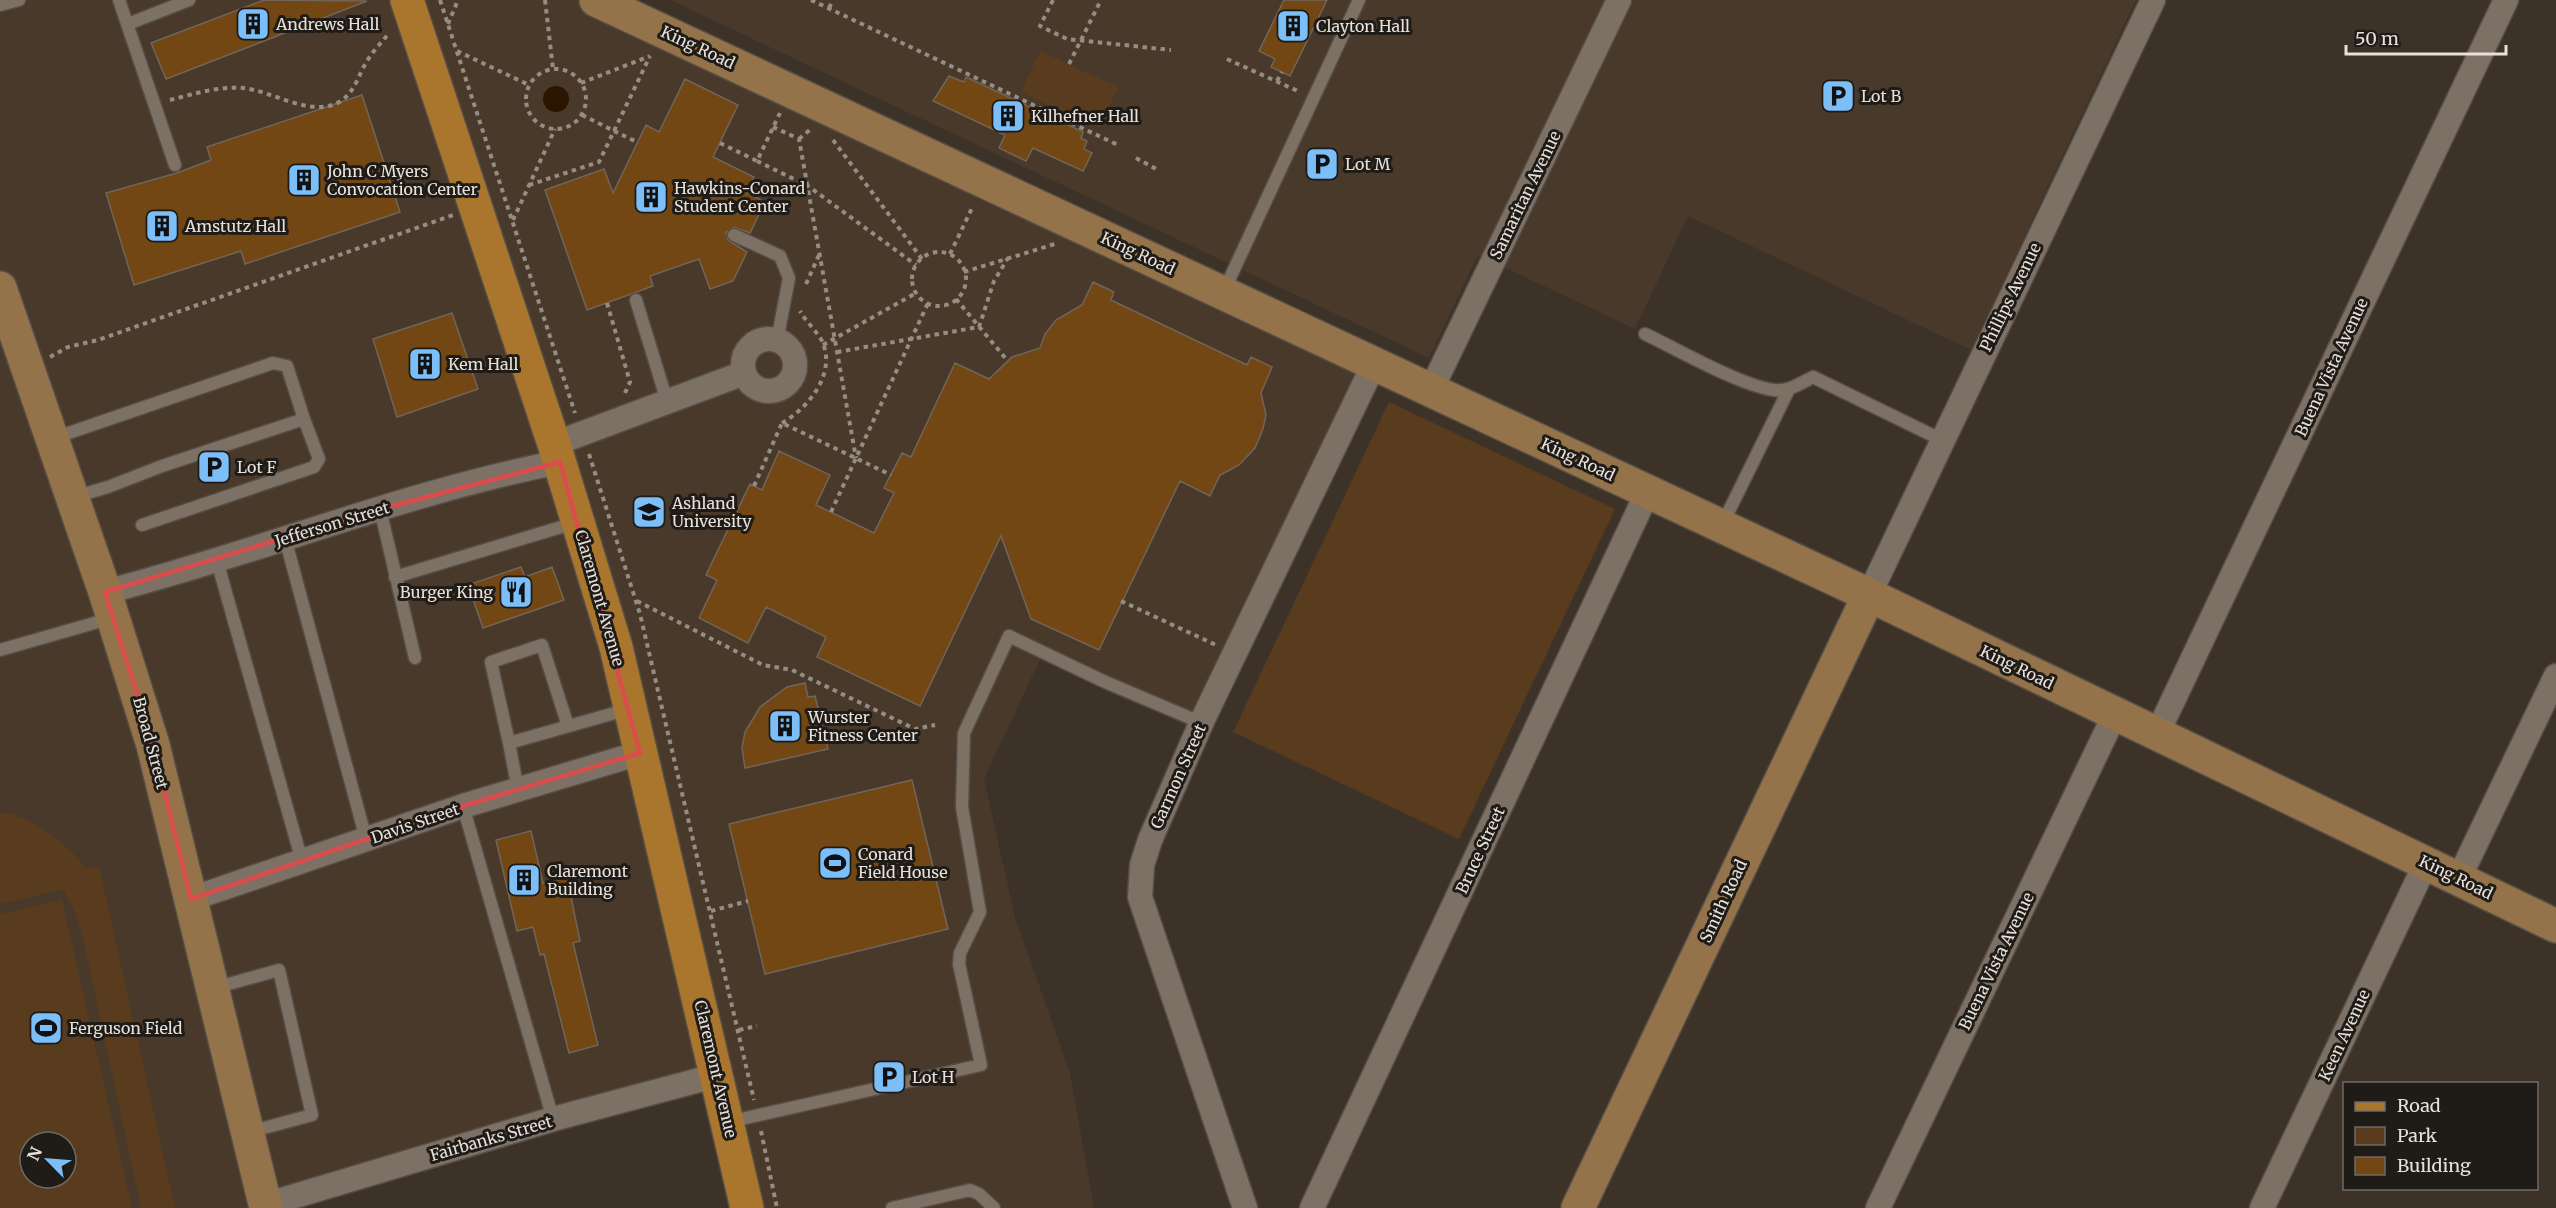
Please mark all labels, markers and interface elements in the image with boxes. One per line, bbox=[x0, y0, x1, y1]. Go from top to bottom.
building icon: Andrews Hall bbox=[235, 6, 271, 42]
building icon: Clayton Hall bbox=[1275, 8, 1311, 44]
place label: Andrews Hall bbox=[275, 14, 379, 34]
place label: Clayton Hall bbox=[1316, 16, 1410, 36]
scale bar bbox=[2346, 18, 2506, 56]
street label: King Road bbox=[658, 21, 739, 73]
text: 50 m bbox=[2355, 27, 2399, 50]
parking icon: Lot B bbox=[1820, 78, 1856, 114]
place label: Lot B bbox=[1861, 86, 1901, 106]
building icon: Kilhefner Hall bbox=[990, 98, 1026, 134]
place label: Kilhefner Hall bbox=[1031, 106, 1139, 126]
street label: Samaritan Avenue bbox=[1485, 127, 1565, 263]
parking icon: Lot M bbox=[1304, 146, 1340, 182]
place label: Lot M bbox=[1345, 154, 1390, 174]
place label: John C Myers Convocation Center bbox=[326, 161, 478, 199]
building icon: John C Myers Convocation Center bbox=[286, 162, 322, 198]
place label: Hawkins-Conard Student Center bbox=[674, 178, 805, 216]
building icon: Hawkins-Conard Student Center bbox=[633, 179, 669, 215]
building icon: Amstutz Hall bbox=[144, 208, 180, 244]
place label: Amstutz Hall bbox=[184, 216, 286, 236]
street label: King Road bbox=[1098, 227, 1179, 279]
street label: Phillips Avenue bbox=[1975, 239, 2045, 355]
street label: Buena Vista Avenue bbox=[2290, 295, 2372, 439]
building icon: Kem Hall bbox=[407, 346, 443, 382]
place label: Kem Hall bbox=[448, 354, 519, 374]
street label: King Road bbox=[1538, 433, 1619, 485]
parking icon: Lot F bbox=[196, 449, 232, 485]
place label: Lot F bbox=[237, 457, 276, 477]
place label: Ashland University bbox=[671, 493, 752, 531]
school or university icon: Ashland University bbox=[631, 494, 667, 530]
street label: Jefferson Street bbox=[271, 497, 392, 551]
street label: Claremont Avenue bbox=[571, 528, 629, 668]
restaurant icon: Burger King bbox=[498, 574, 534, 610]
place label: Burger King bbox=[400, 582, 493, 602]
street label: King Road bbox=[1977, 641, 2057, 694]
street label: Broad Street bbox=[129, 695, 173, 792]
place label: Wurster Fitness Center bbox=[807, 707, 918, 745]
building icon: Wurster Fitness Center bbox=[767, 708, 803, 744]
street label: Garmon Street bbox=[1146, 720, 1210, 832]
street label: Davis Street bbox=[368, 798, 463, 847]
street label: Bruce Street bbox=[1451, 803, 1509, 897]
place label: Conard Field House bbox=[858, 844, 948, 882]
sports icon: Conard Field House bbox=[817, 845, 853, 881]
street label: King Road bbox=[2416, 851, 2496, 904]
street label: Smith Road bbox=[1695, 856, 1751, 946]
place label: Claremont Building bbox=[547, 861, 629, 899]
building icon: Claremont Building bbox=[506, 862, 542, 898]
street label: Buena Vista Avenue bbox=[1954, 889, 2038, 1033]
street label: Keen Avenue bbox=[2314, 986, 2374, 1084]
street label: Claremont Avenue bbox=[690, 998, 742, 1140]
sports icon: Ferguson Field bbox=[28, 1010, 64, 1046]
place label: Ferguson Field bbox=[69, 1018, 183, 1038]
parking icon: Lot H bbox=[871, 1059, 907, 1095]
place label: Lot H bbox=[912, 1067, 954, 1087]
legend bbox=[2343, 1082, 2538, 1190]
text: Road bbox=[2397, 1094, 2441, 1117]
street label: Fairbanks Street bbox=[428, 1111, 555, 1165]
text: Park bbox=[2397, 1124, 2438, 1147]
north arrow bbox=[18, 1130, 78, 1190]
text: N bbox=[23, 1143, 46, 1164]
text: Building bbox=[2397, 1154, 2471, 1177]

